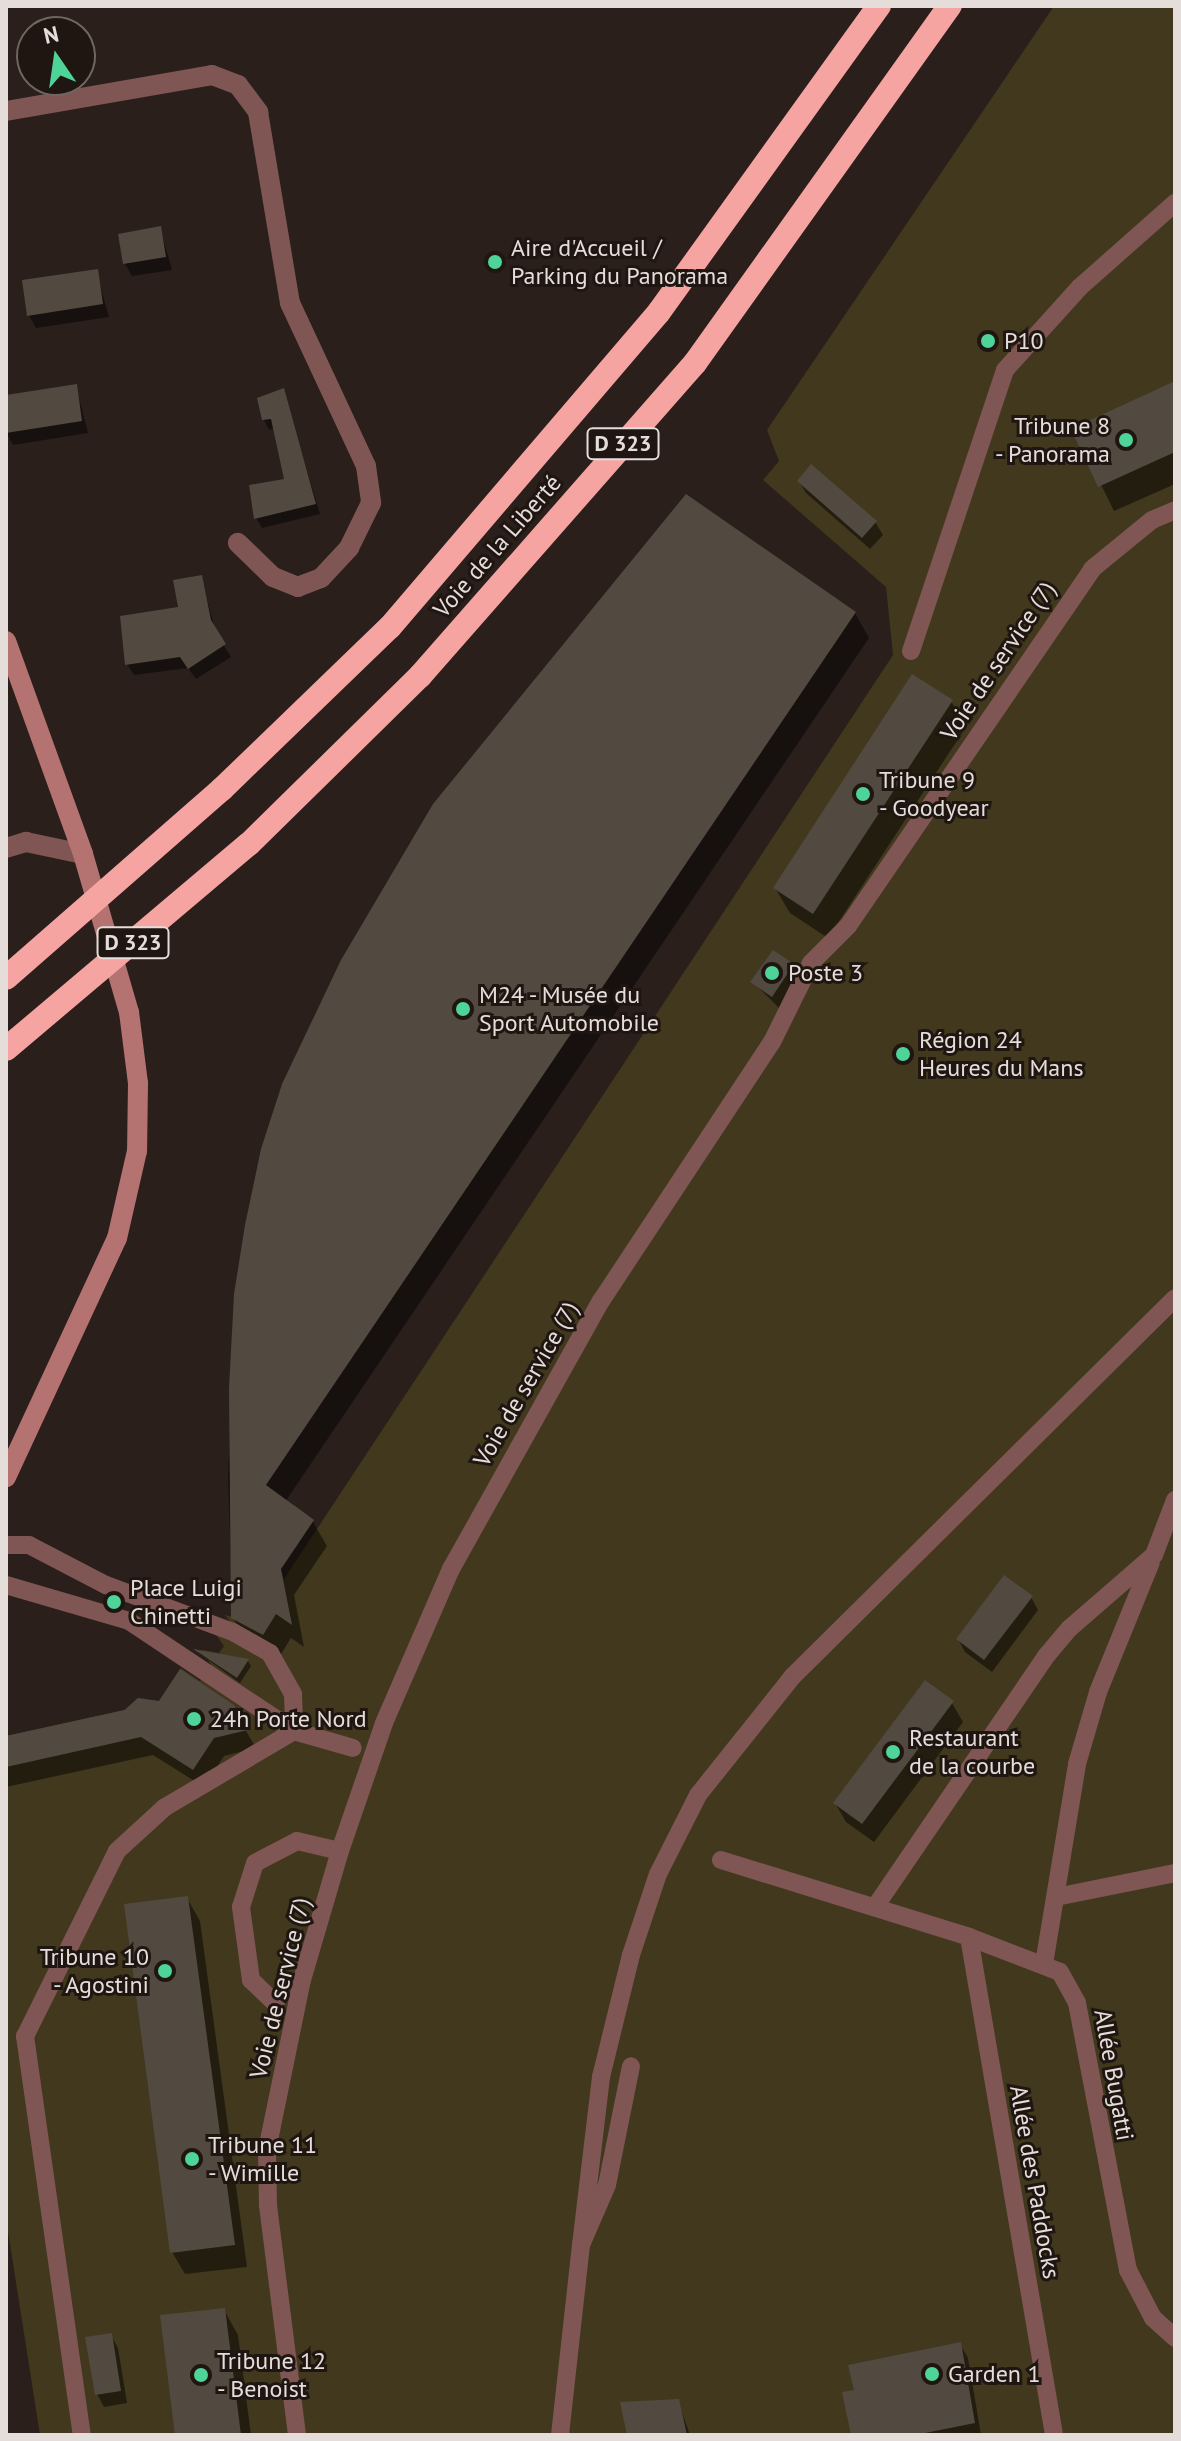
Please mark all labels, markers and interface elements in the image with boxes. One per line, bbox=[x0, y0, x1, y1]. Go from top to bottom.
north arrow bbox=[16, 16, 96, 96]
text: N bbox=[41, 19, 61, 50]
place label: Aire d'Accueil / Parking du Panorama bbox=[511, 234, 728, 290]
marker: Aire d'Accueil / Parking du Panorama bbox=[486, 253, 504, 271]
place label: P10 bbox=[1004, 327, 1044, 355]
marker: P10 bbox=[979, 332, 997, 350]
place label: Tribune 8 - Panorama bbox=[993, 412, 1110, 468]
road number: D 323 bbox=[585, 426, 661, 462]
marker: Tribune 8 - Panorama bbox=[1117, 431, 1135, 449]
street label: Voie de la Liberté bbox=[427, 469, 567, 623]
street label: Voie de service (7) bbox=[934, 576, 1062, 746]
place label: Tribune 9 - Goodyear bbox=[879, 766, 991, 822]
marker: Tribune 9 - Goodyear bbox=[854, 785, 872, 803]
road number: D 323 bbox=[95, 925, 171, 961]
place label: Poste 3 bbox=[788, 959, 863, 987]
marker: Poste 3 bbox=[763, 964, 781, 982]
place label: M24 - Musée du Sport Automobile bbox=[479, 981, 660, 1037]
marker: M24 - Musée du Sport Automobile bbox=[454, 1000, 472, 1018]
place label: Région 24 Heures du Mans bbox=[919, 1026, 1083, 1082]
marker: Région 24 Heures du Mans bbox=[894, 1045, 912, 1063]
street label: Voie de service (7) bbox=[467, 1296, 585, 1472]
place label: Place Luigi Chinetti bbox=[130, 1574, 242, 1630]
marker: Place Luigi Chinetti bbox=[105, 1593, 123, 1611]
place label: 24h Porte Nord bbox=[210, 1705, 367, 1733]
marker: 24h Porte Nord bbox=[185, 1710, 203, 1728]
place label: Restaurant de la courbe bbox=[909, 1724, 1035, 1780]
marker: Restaurant de la courbe bbox=[884, 1743, 902, 1761]
street label: Voie de service (7) bbox=[244, 1895, 316, 2081]
place label: Tribune 10 - Agostini bbox=[40, 1943, 149, 1999]
marker: Tribune 10 - Agostini bbox=[156, 1962, 174, 1980]
street label: Allée Bugatti bbox=[1088, 2007, 1140, 2143]
street label: Allée des Paddocks bbox=[1004, 2083, 1066, 2281]
place label: Tribune 11 - Wimille bbox=[208, 2131, 317, 2187]
marker: Tribune 11 - Wimille bbox=[183, 2150, 201, 2168]
place label: Tribune 12 - Benoist bbox=[217, 2347, 326, 2403]
place label: Garden 1 bbox=[948, 2360, 1040, 2388]
marker: Garden 1 bbox=[923, 2365, 941, 2383]
marker: Tribune 12 - Benoist bbox=[192, 2366, 210, 2384]

